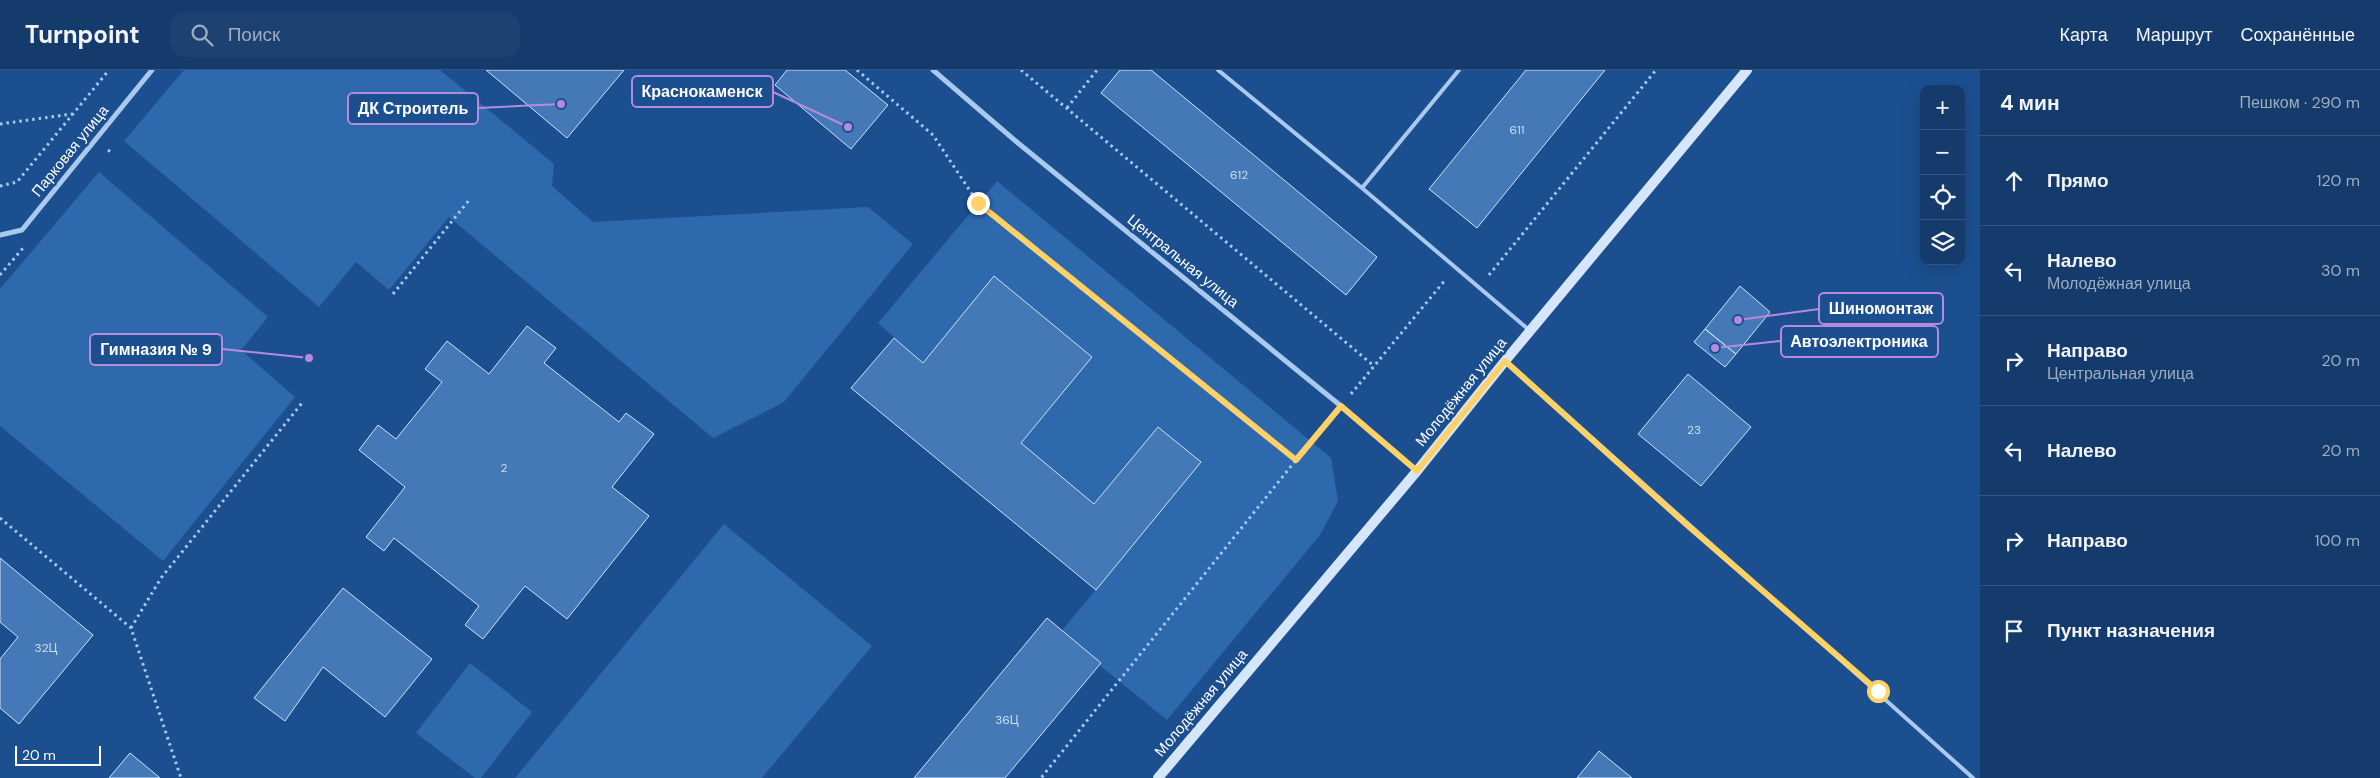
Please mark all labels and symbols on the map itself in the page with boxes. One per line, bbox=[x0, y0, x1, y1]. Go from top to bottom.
callout: Краснокаменск bbox=[632, 76, 773, 107]
text: Краснокаменск bbox=[642, 81, 763, 102]
callout: ДК Строитель bbox=[348, 93, 478, 124]
text: ДК Строитель bbox=[358, 98, 468, 119]
street label: Парковая улица bbox=[27, 101, 113, 201]
house number: 611 bbox=[1509, 122, 1525, 138]
house number: 612 bbox=[1230, 167, 1248, 183]
route end bbox=[967, 192, 990, 215]
street label: Центральная улица bbox=[1123, 210, 1243, 313]
callout: Шиномонтаж bbox=[1819, 293, 1943, 324]
text: Шиномонтаж bbox=[1829, 298, 1934, 319]
callout: Автоэлектроника bbox=[1781, 326, 1938, 357]
text: Автоэлектроника bbox=[1790, 331, 1928, 352]
street label: Молодёжная улица bbox=[1411, 333, 1512, 451]
callout: Гимназия № 9 bbox=[90, 334, 222, 365]
text: Гимназия № 9 bbox=[100, 339, 212, 360]
house number: 23 bbox=[1687, 422, 1701, 438]
house number: 2 bbox=[501, 460, 508, 476]
house number: 32Ц bbox=[35, 640, 58, 656]
street label: Молодёжная улица bbox=[1150, 644, 1252, 761]
route start bbox=[1867, 680, 1890, 703]
house number: 36Ц bbox=[995, 712, 1019, 728]
scale bar bbox=[15, 743, 101, 766]

